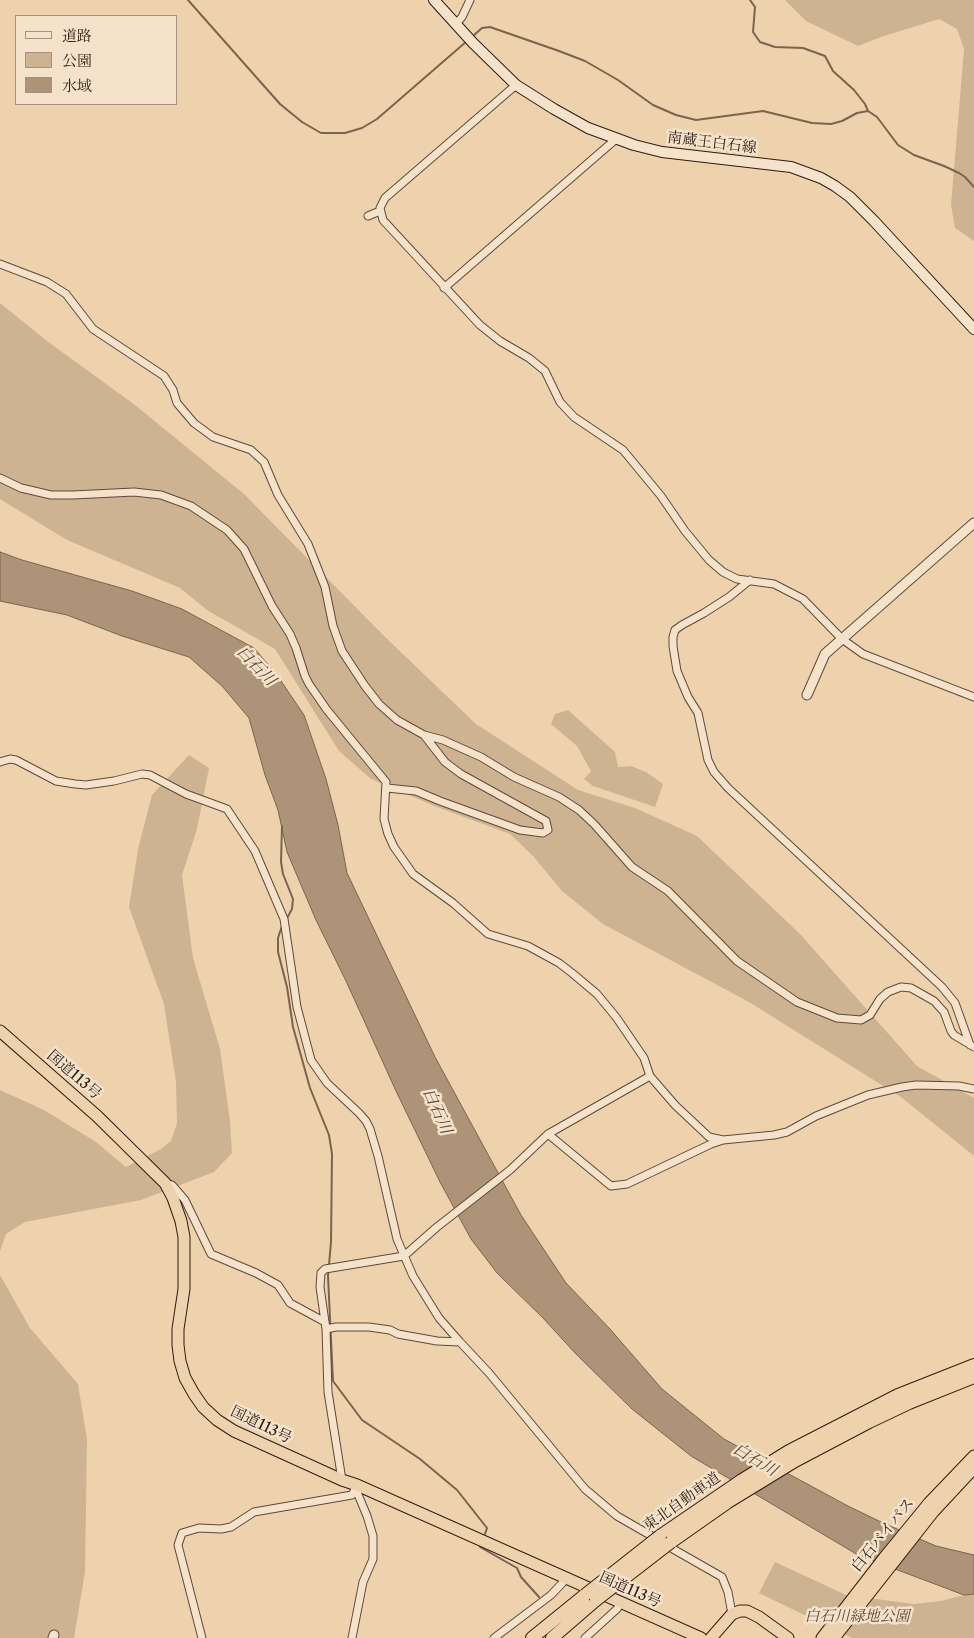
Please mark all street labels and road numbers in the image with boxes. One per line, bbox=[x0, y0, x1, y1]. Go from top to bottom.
street label: 南蔵王白石線 bbox=[666, 129, 758, 157]
street label: 国道113号 bbox=[43, 1047, 105, 1103]
street label: 国道113号 bbox=[227, 1402, 295, 1448]
street label: 東北自動車道 bbox=[640, 1469, 724, 1535]
street label: 白石バイパス bbox=[848, 1494, 918, 1576]
street label: 国道113号 bbox=[596, 1568, 664, 1612]

